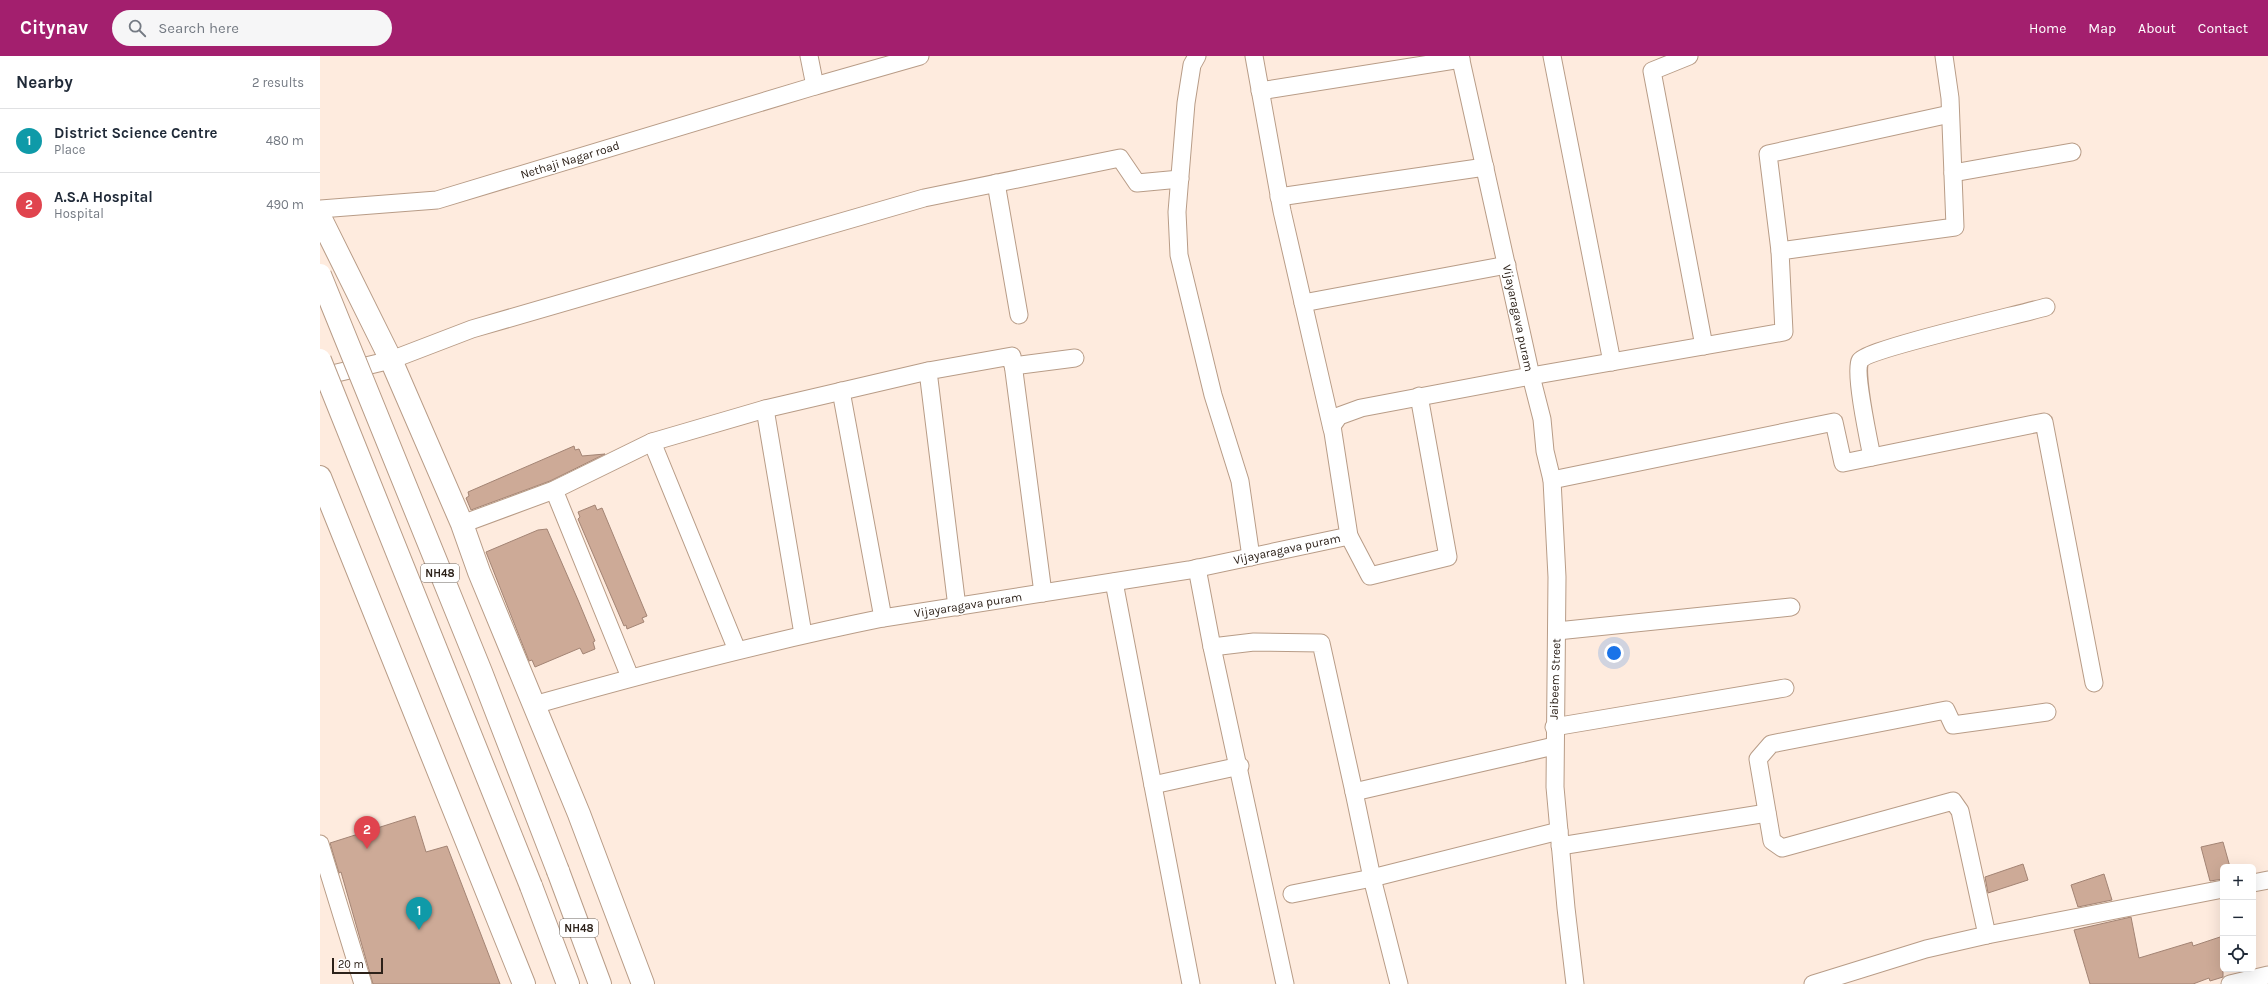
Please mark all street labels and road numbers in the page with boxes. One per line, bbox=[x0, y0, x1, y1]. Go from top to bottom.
street label: Nethaji Nagar road bbox=[519, 138, 621, 182]
street label: Vijayaragava puram bbox=[1500, 263, 1536, 373]
street label: Vijayaragava puram bbox=[1232, 531, 1342, 567]
road number: NH48 bbox=[421, 564, 459, 582]
street label: Vijayaragava puram bbox=[913, 590, 1023, 620]
street label: Jaibeem Street bbox=[1547, 638, 1563, 720]
road number: NH48 bbox=[560, 919, 598, 937]

